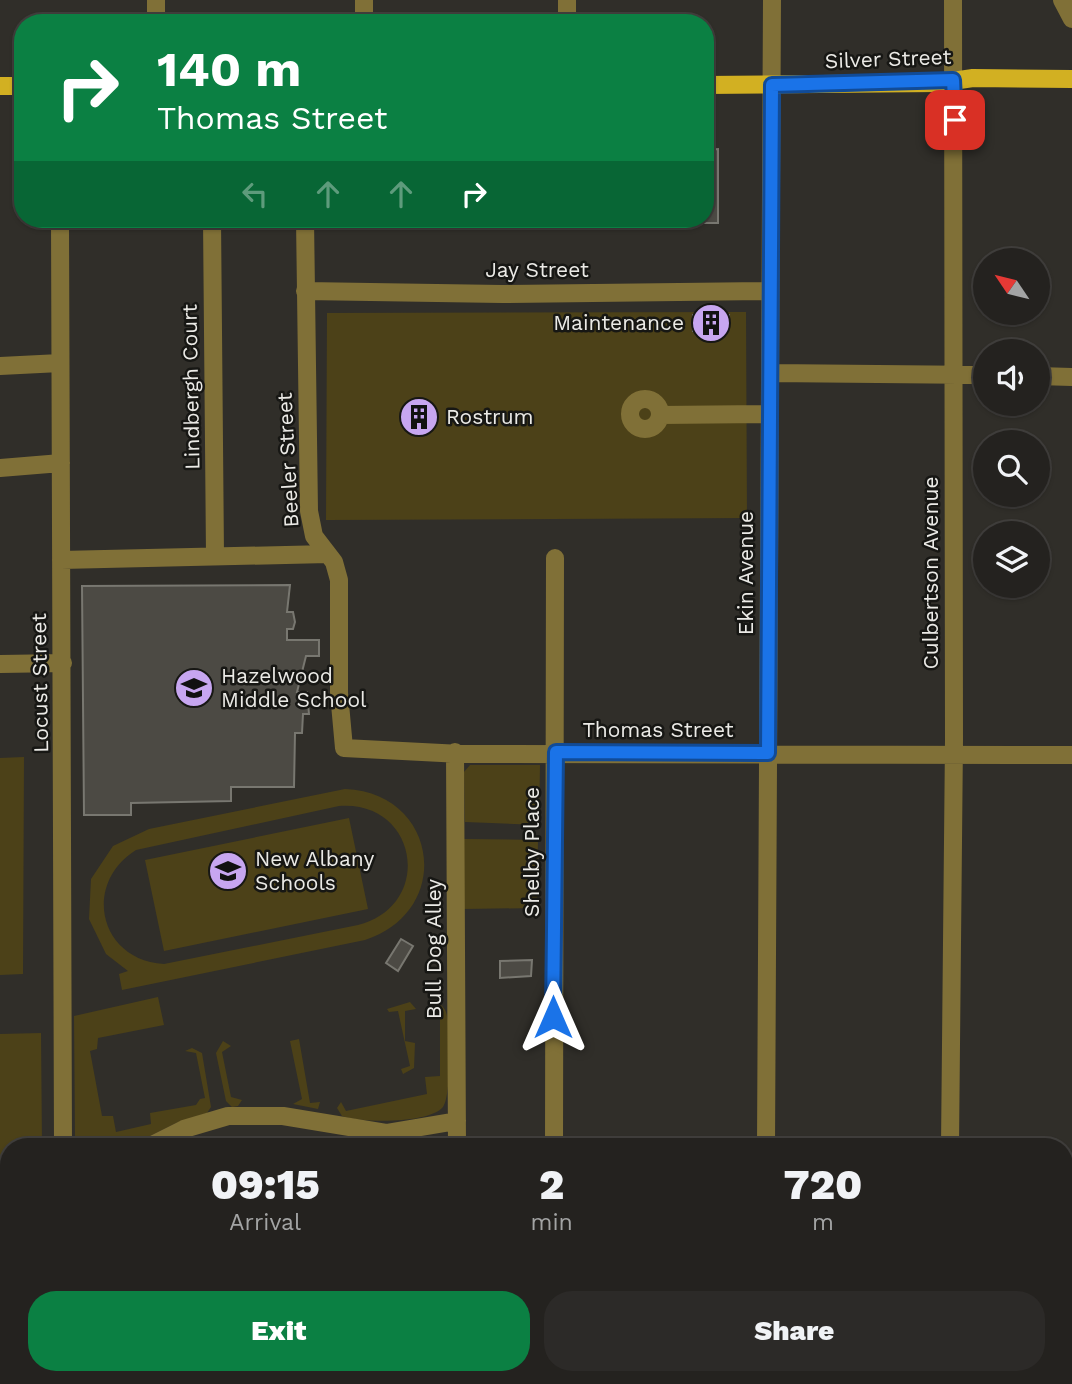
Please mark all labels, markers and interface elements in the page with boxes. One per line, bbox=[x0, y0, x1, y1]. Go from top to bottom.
text: 140 m bbox=[157, 40, 301, 98]
icon: right bbox=[42, 42, 133, 133]
street label: Silver Street bbox=[824, 44, 952, 73]
pin bbox=[925, 90, 985, 150]
text: Thomas Street bbox=[157, 99, 387, 137]
icon: arrive bbox=[936, 101, 974, 139]
icon: left bbox=[236, 175, 274, 213]
icon: ahead bbox=[309, 175, 347, 213]
icon: ahead bbox=[382, 175, 420, 213]
icon: right bbox=[455, 175, 493, 213]
north arrow bbox=[973, 248, 1050, 326]
map controls bbox=[973, 248, 1050, 598]
street label: Jay Street bbox=[485, 257, 589, 282]
building icon: Maintenance bbox=[690, 302, 732, 344]
street label: Lindbergh Court bbox=[177, 304, 204, 470]
place label: Maintenance bbox=[553, 310, 684, 335]
button: sound bbox=[973, 339, 1050, 416]
street label: Beeler Street bbox=[271, 392, 304, 528]
building icon: Rostrum bbox=[398, 396, 440, 438]
place label: Rostrum bbox=[446, 404, 534, 429]
button: search bbox=[973, 430, 1050, 507]
street label: Culbertson Avenue bbox=[918, 476, 943, 670]
street label: Ekin Avenue bbox=[733, 511, 758, 635]
button: layers bbox=[973, 521, 1050, 598]
street label: Locust Street bbox=[26, 613, 53, 753]
place label: Hazelwood Middle School bbox=[221, 663, 367, 712]
school or university icon: Hazelwood Middle School bbox=[173, 667, 215, 709]
street label: Thomas Street bbox=[582, 717, 734, 742]
street label: Shelby Place bbox=[519, 787, 544, 917]
place label: New Albany Schools bbox=[255, 846, 375, 895]
school or university icon: New Albany Schools bbox=[207, 850, 249, 892]
street label: Bull Dog Alley bbox=[421, 879, 446, 1019]
position arrow bbox=[516, 980, 590, 1054]
text: 09:15 bbox=[211, 1160, 320, 1209]
text: 2 bbox=[539, 1160, 564, 1209]
text: 720 bbox=[783, 1160, 862, 1209]
text: Arrival bbox=[229, 1209, 301, 1236]
text: min bbox=[531, 1209, 573, 1236]
text: m bbox=[812, 1209, 834, 1236]
button: Exit bbox=[28, 1291, 530, 1371]
button: Share bbox=[544, 1291, 1045, 1371]

